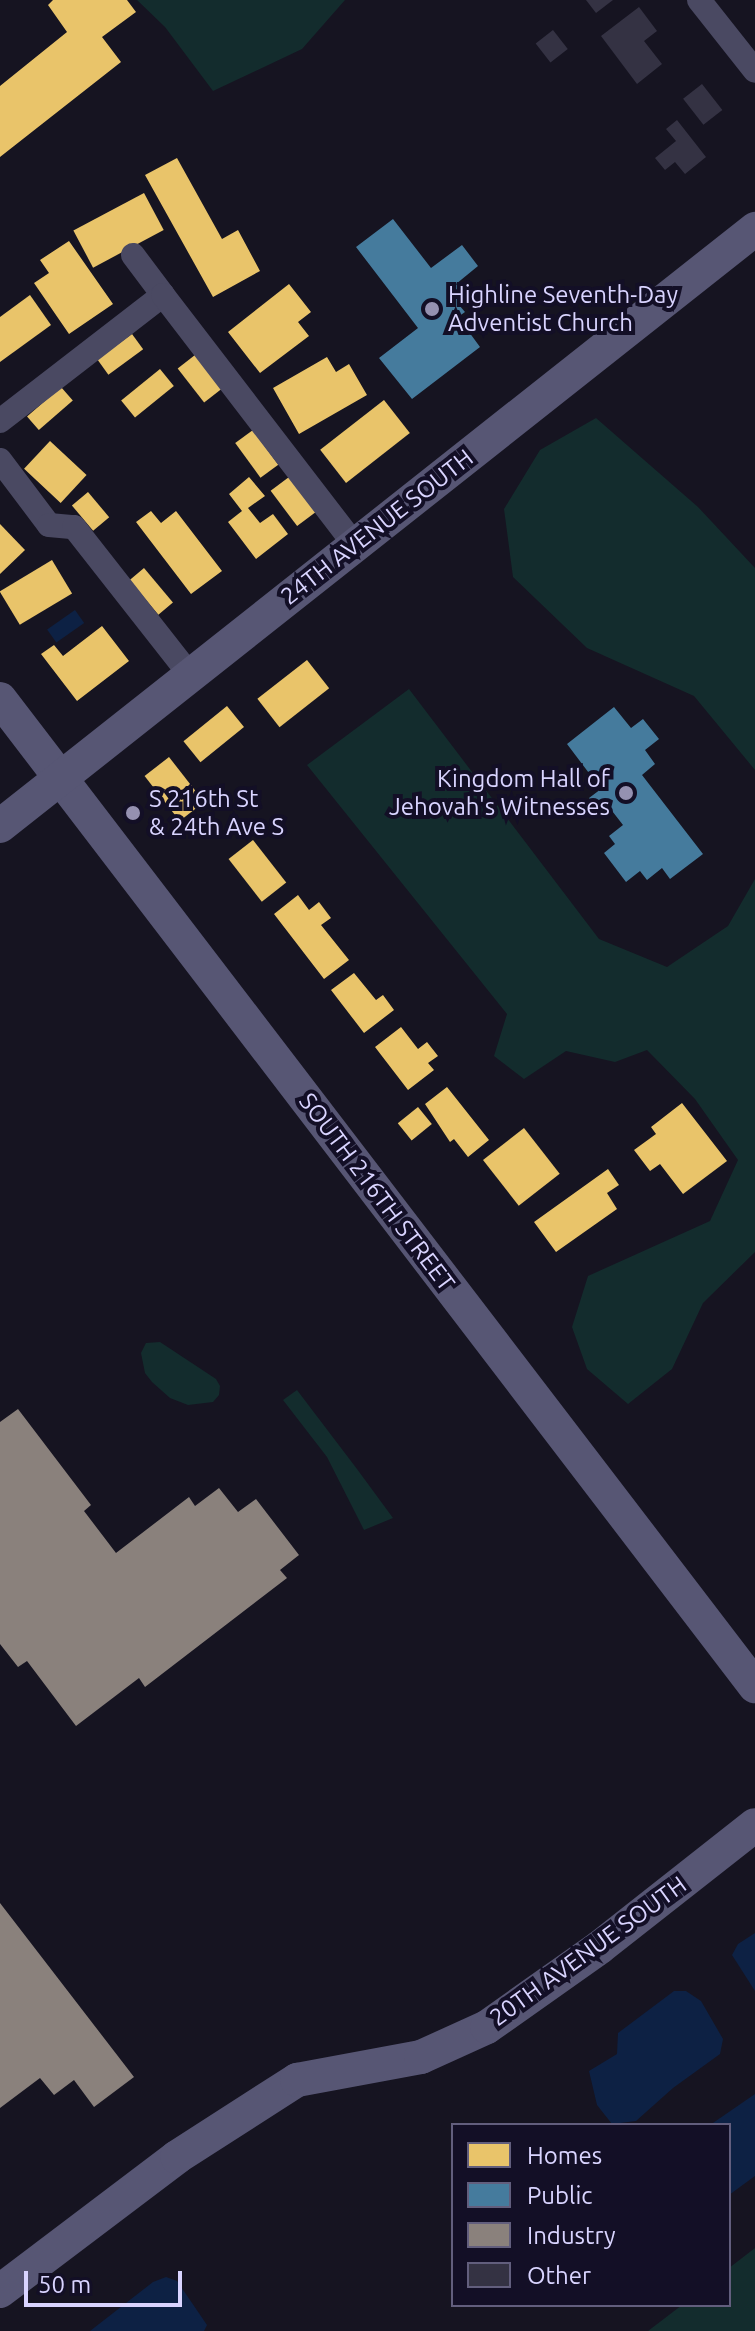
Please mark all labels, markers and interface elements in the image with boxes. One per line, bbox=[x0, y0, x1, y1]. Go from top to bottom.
place label: Highline Seventh-Day Adventist Church bbox=[448, 281, 678, 337]
marker: Highline Seventh-Day Adventist Church bbox=[423, 300, 441, 318]
street label: 24TH AVENUE SOUTH bbox=[275, 443, 479, 611]
place label: Kingdom Hall of Jehovah's Witnesses bbox=[389, 765, 610, 821]
marker: Kingdom Hall of Jehovah's Witnesses bbox=[617, 784, 635, 802]
place label: S 216th St & 24th Ave S bbox=[149, 785, 284, 841]
marker: S 216th St & 24th Ave S bbox=[124, 804, 142, 822]
street label: SOUTH 216TH STREET bbox=[293, 1087, 461, 1297]
street label: 20TH AVENUE SOUTH bbox=[484, 1870, 692, 2032]
legend bbox=[451, 2123, 731, 2307]
text: Homes bbox=[527, 2142, 602, 2169]
text: Public bbox=[527, 2182, 592, 2209]
text: Industry bbox=[527, 2222, 616, 2249]
scale bar bbox=[28, 2255, 186, 2305]
text: Other bbox=[527, 2262, 591, 2289]
text: 50 m bbox=[38, 2271, 91, 2298]

